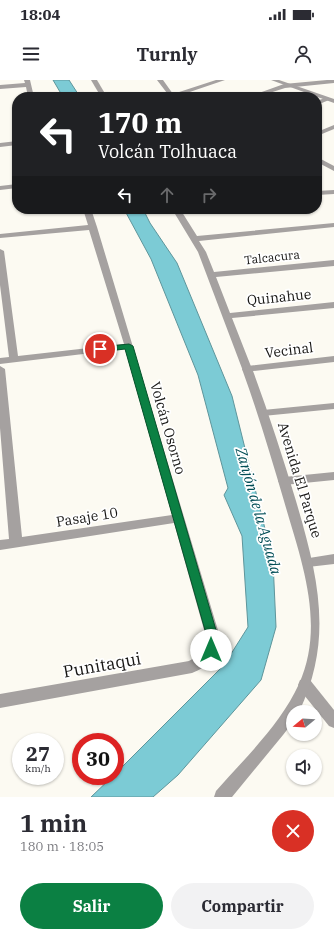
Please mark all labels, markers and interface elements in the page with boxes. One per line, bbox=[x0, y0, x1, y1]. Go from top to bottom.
text: 18:04 bbox=[20, 5, 61, 24]
icon: menu bbox=[20, 43, 42, 65]
text: Turnly bbox=[136, 43, 198, 66]
icon: person bbox=[292, 43, 314, 65]
text: 170 m bbox=[98, 104, 182, 141]
icon: left bbox=[32, 108, 84, 160]
text: Volcán Tolhuaca bbox=[98, 140, 237, 163]
icon: left bbox=[114, 184, 136, 206]
icon: ahead bbox=[156, 184, 178, 206]
icon: right bbox=[198, 184, 220, 206]
street label: Talcacura bbox=[244, 247, 301, 267]
street label: Quinahue bbox=[246, 285, 312, 309]
pin bbox=[83, 332, 117, 366]
icon: arrive bbox=[89, 338, 111, 360]
street label: Vecinal bbox=[264, 338, 314, 362]
street label: Volcán Osorno bbox=[146, 380, 190, 476]
street label: Avenida El Parque bbox=[274, 420, 326, 540]
water label: Zanjón de la Aguada bbox=[231, 444, 286, 578]
street label: Pasaje 10 bbox=[55, 503, 119, 531]
position arrow bbox=[190, 629, 232, 671]
street label: Punitaqui bbox=[61, 647, 143, 683]
north arrow bbox=[286, 705, 322, 741]
map controls bbox=[286, 705, 322, 785]
speed limit sign: 30 bbox=[72, 733, 124, 785]
text: 27 bbox=[26, 740, 50, 767]
button: sound bbox=[286, 749, 322, 785]
text: km/h bbox=[25, 762, 51, 775]
text: 1 min bbox=[20, 807, 87, 839]
button: close bbox=[272, 810, 314, 852]
text: 180 m · 18:05 bbox=[20, 838, 104, 855]
button: Salir bbox=[20, 883, 163, 929]
button: Compartir bbox=[171, 883, 314, 929]

